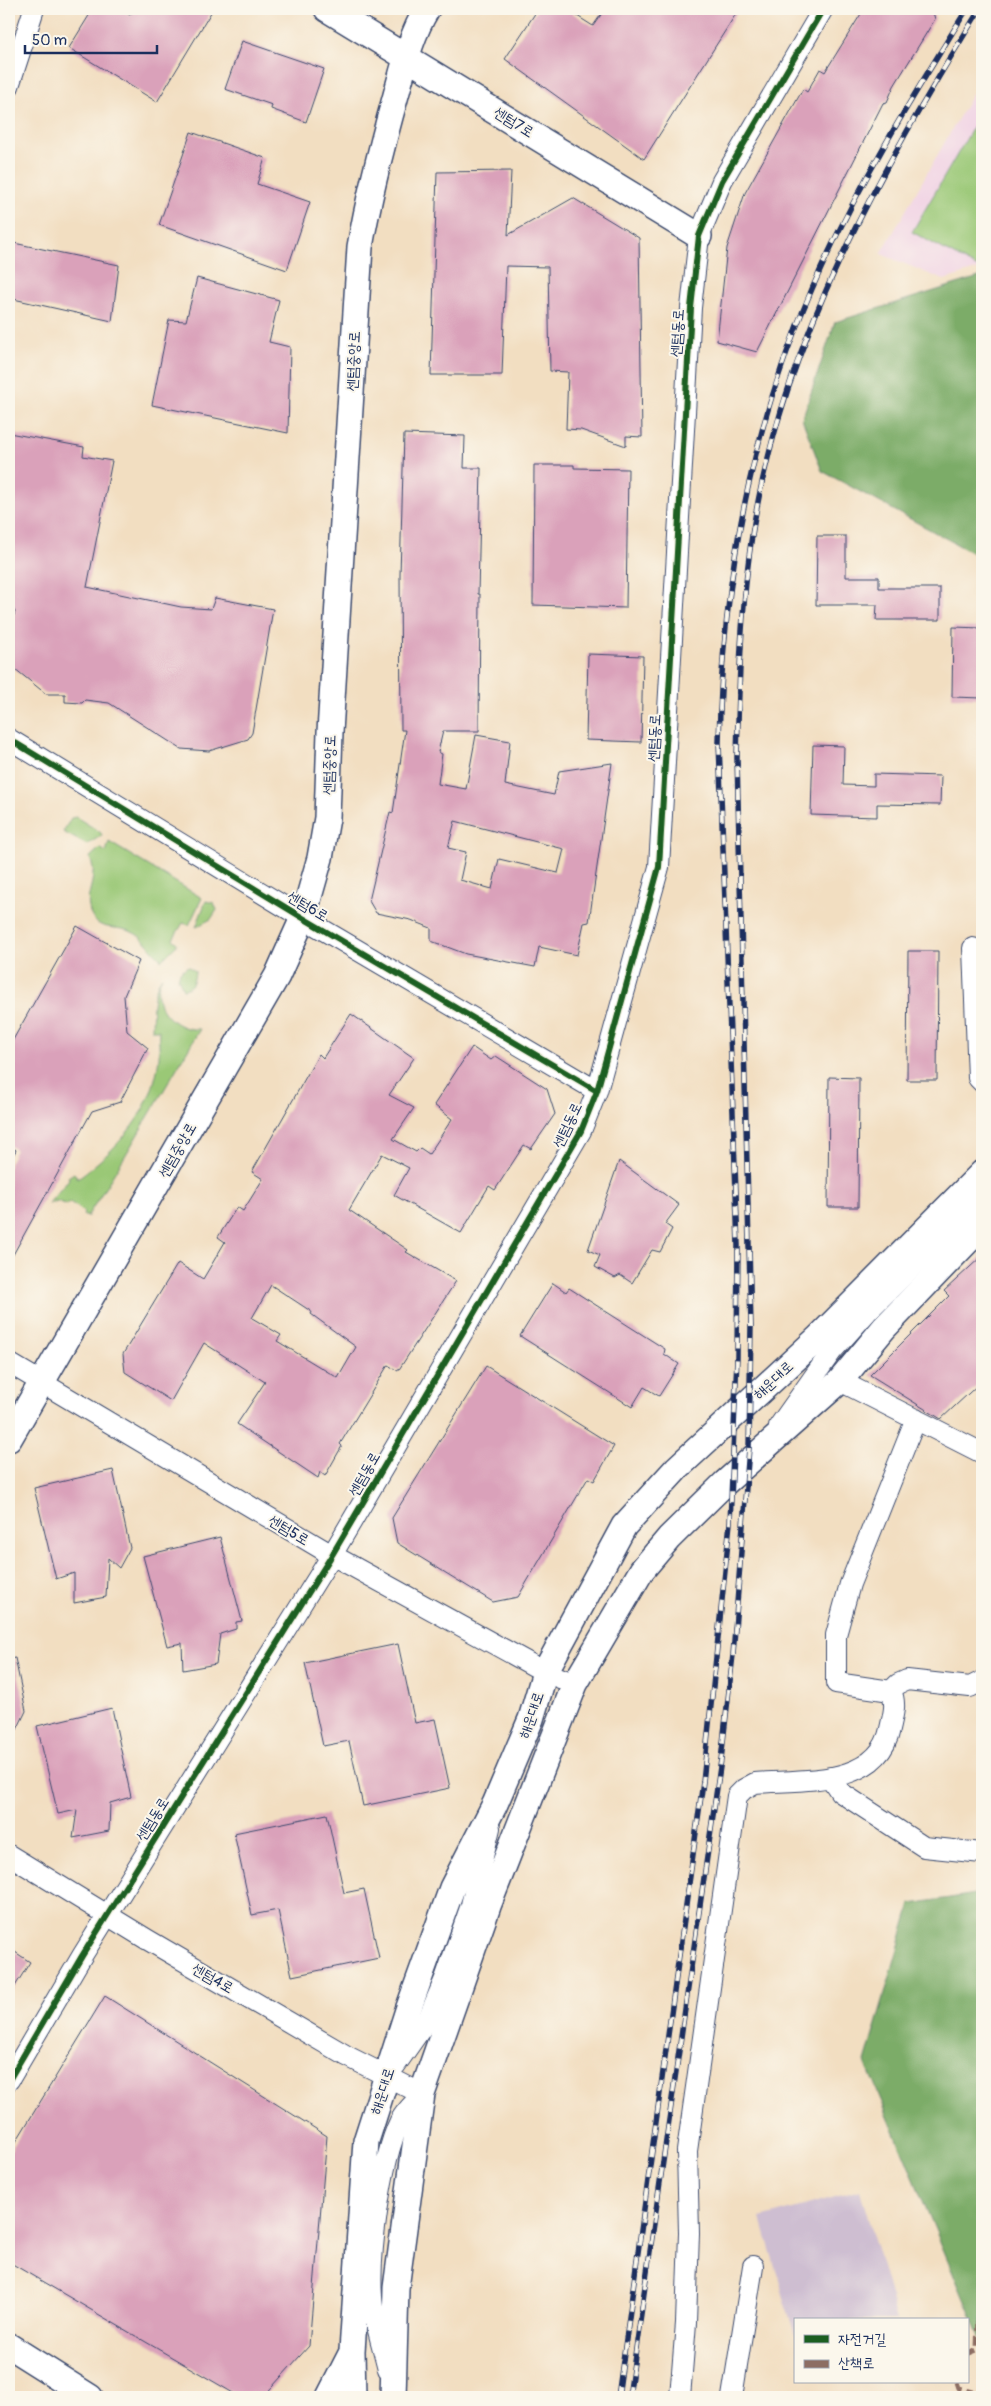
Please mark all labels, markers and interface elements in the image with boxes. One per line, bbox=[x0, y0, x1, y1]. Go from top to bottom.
scale bar bbox=[25, 22, 158, 54]
text: 50 m bbox=[32, 31, 67, 50]
street label: 센텀7로 bbox=[490, 103, 537, 142]
street label: 센텀동로 bbox=[666, 308, 689, 358]
street label: 센텀중앙로 bbox=[342, 330, 365, 392]
street label: 센텀동로 bbox=[644, 713, 665, 763]
street label: 센텀중앙로 bbox=[319, 735, 340, 796]
street label: 센텀6로 bbox=[284, 887, 332, 926]
street label: 센텀동로 bbox=[548, 1099, 587, 1151]
street label: 센텀중앙로 bbox=[154, 1119, 201, 1181]
street label: 해운대로 bbox=[749, 1357, 797, 1404]
street label: 센텀동로 bbox=[344, 1449, 385, 1500]
street label: 센텀5로 bbox=[265, 1511, 313, 1550]
street label: 해운대로 bbox=[515, 1689, 548, 1741]
street label: 센텀동로 bbox=[132, 1794, 173, 1845]
street label: 센텀4로 bbox=[189, 1959, 237, 1998]
street label: 해운대로 bbox=[366, 2065, 399, 2117]
legend bbox=[794, 2318, 968, 2384]
text: 자전거길 bbox=[838, 2330, 886, 2349]
text: 산책로 bbox=[838, 2354, 874, 2373]

